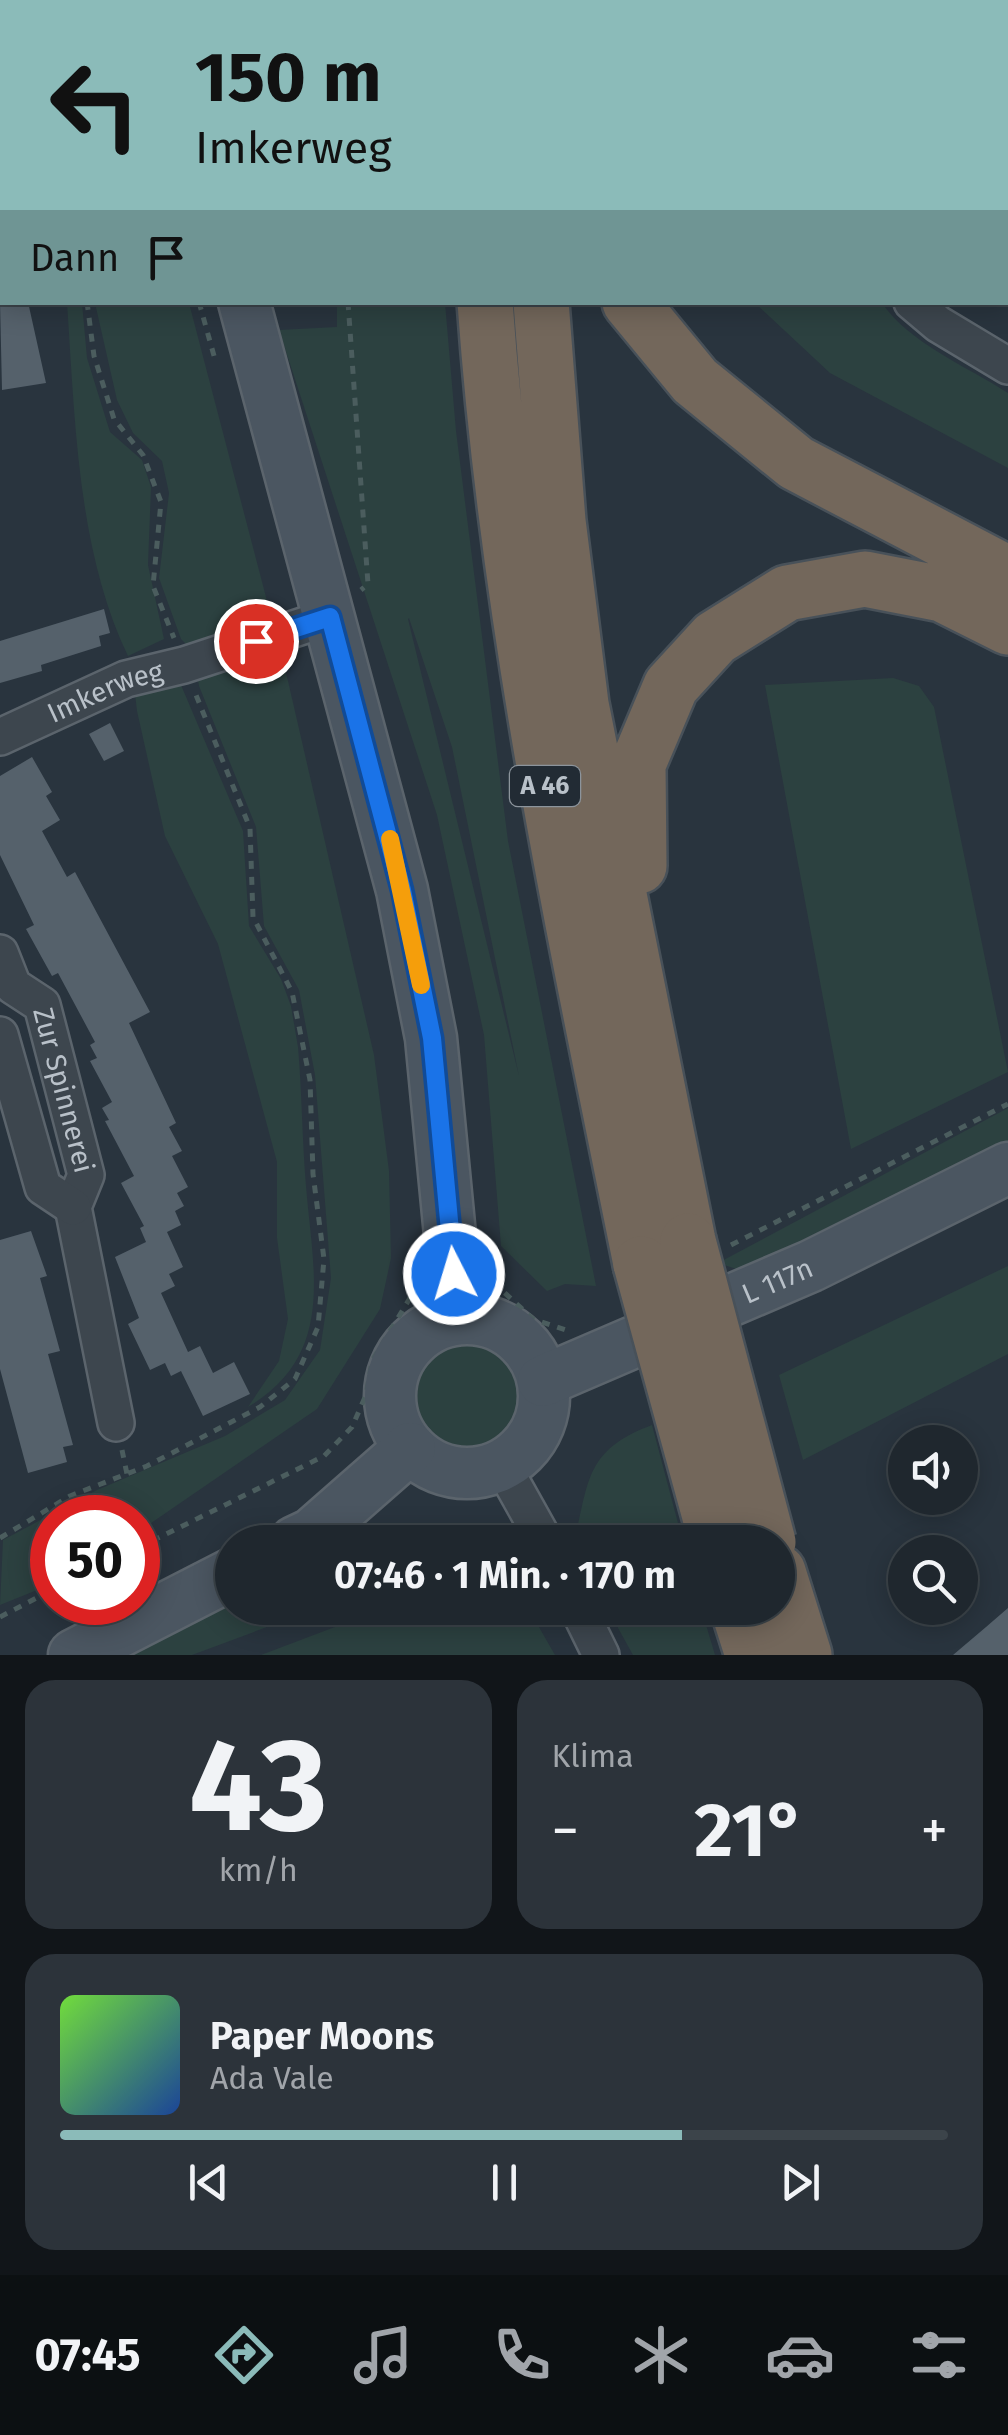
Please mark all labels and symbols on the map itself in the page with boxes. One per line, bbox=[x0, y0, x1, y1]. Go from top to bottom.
pin bbox=[214, 599, 299, 684]
street label: Imkerweg bbox=[42, 654, 167, 729]
road number: A 46 bbox=[510, 766, 580, 806]
street label: Zur Spinnerei bbox=[27, 1004, 101, 1176]
position arrow bbox=[402, 1222, 506, 1326]
street label: L 117n bbox=[737, 1251, 818, 1310]
speed limit sign: 50 bbox=[30, 1495, 160, 1625]

